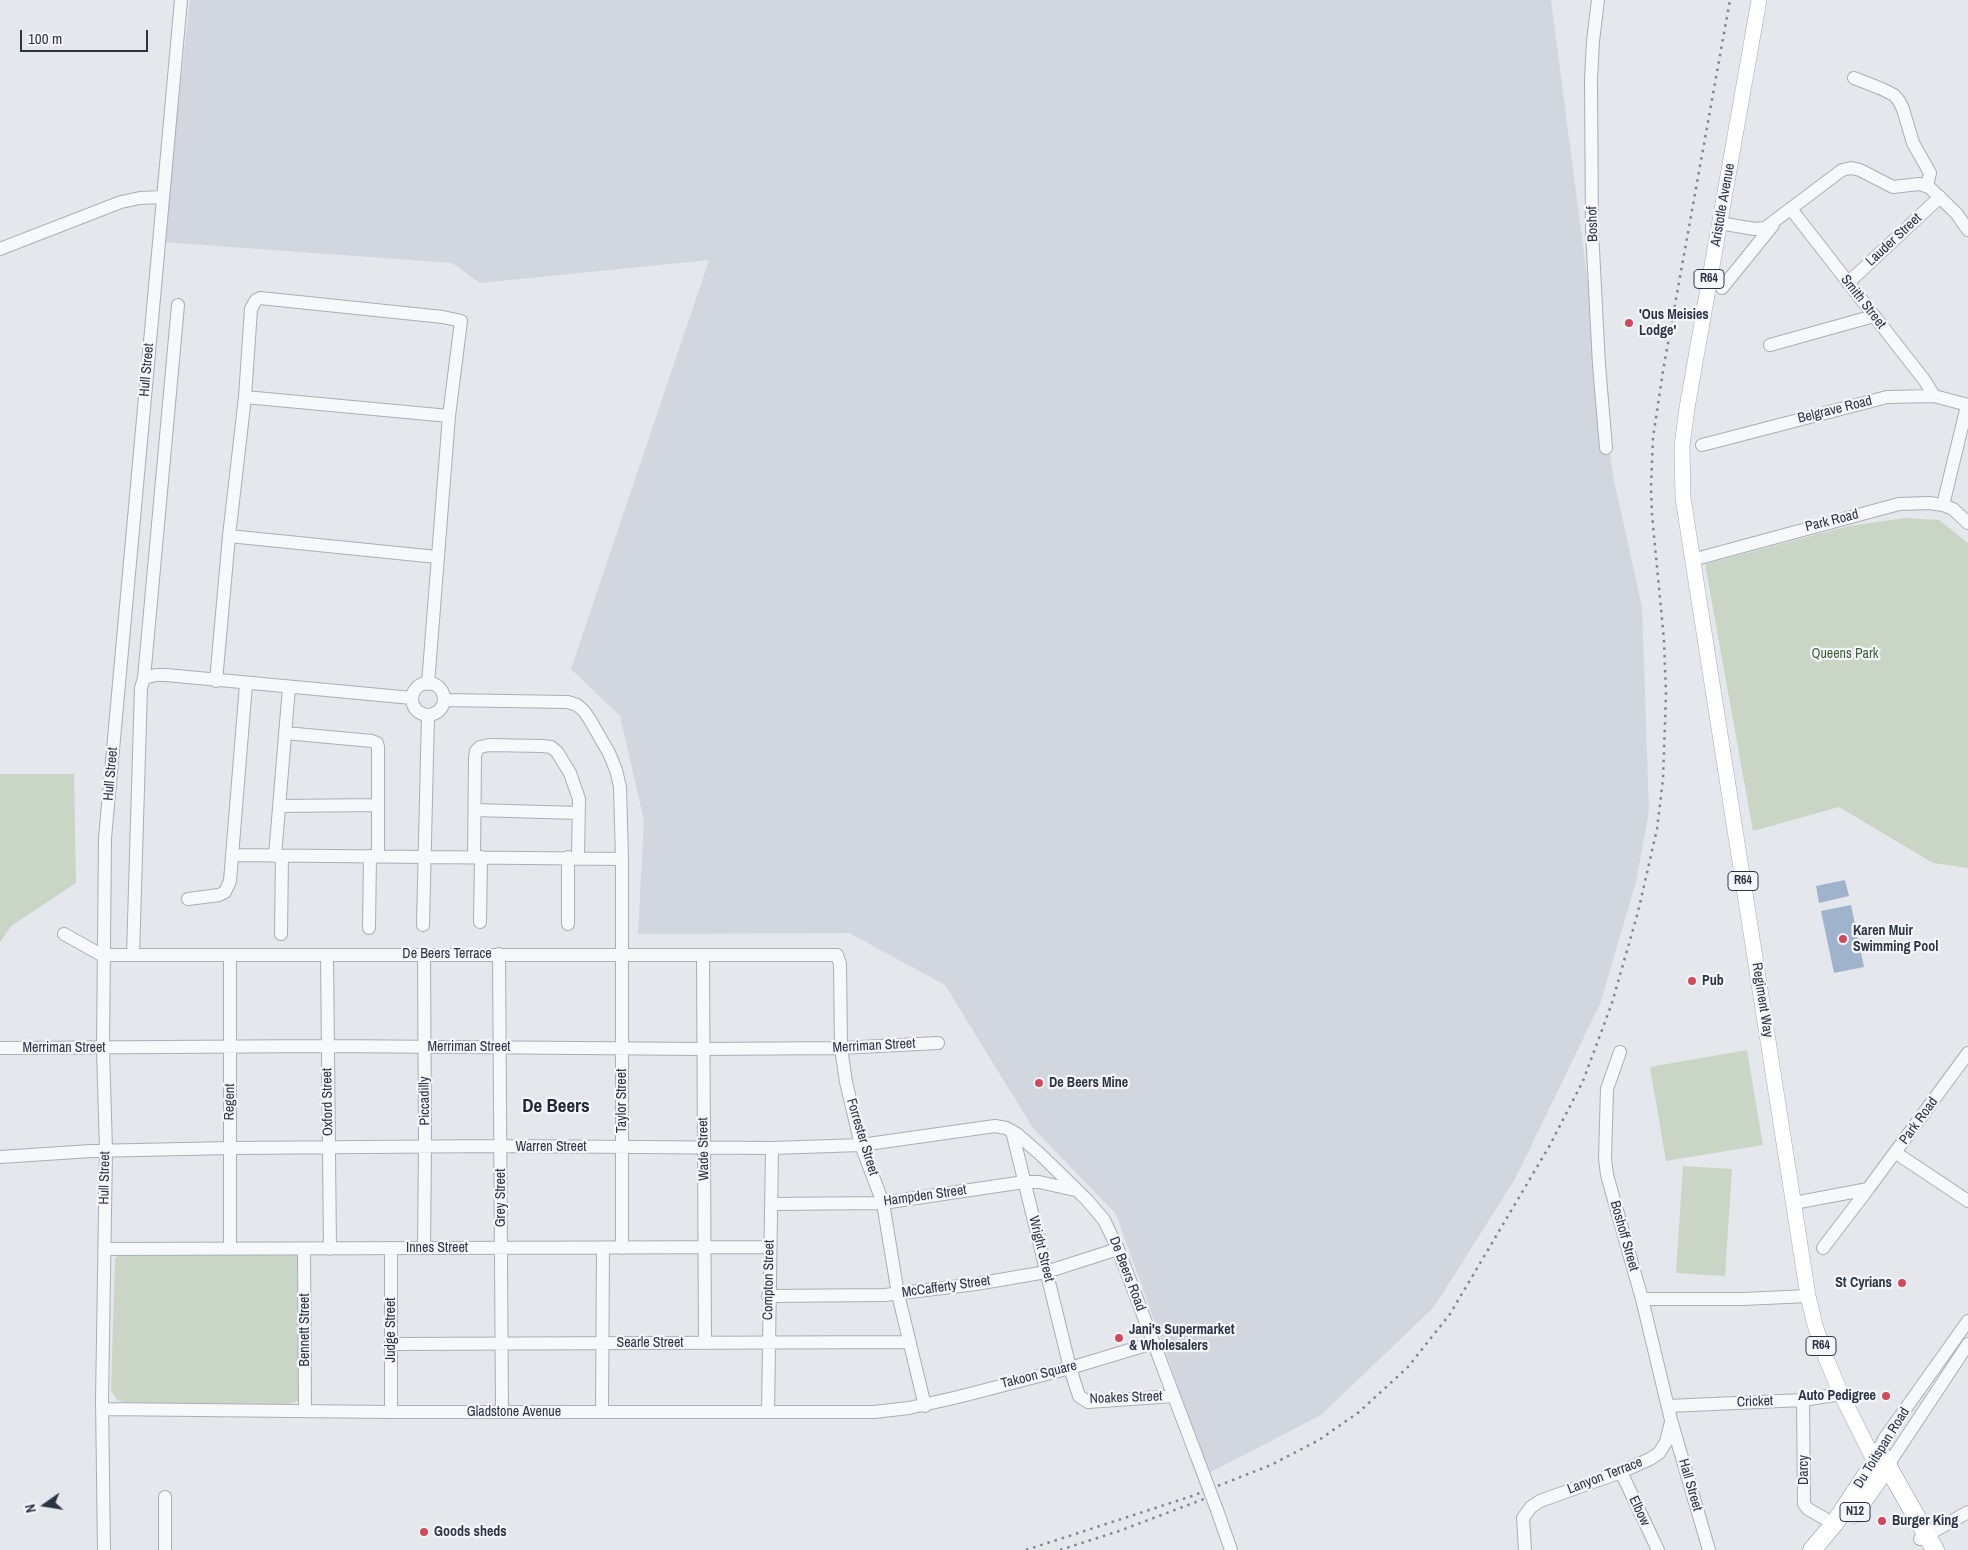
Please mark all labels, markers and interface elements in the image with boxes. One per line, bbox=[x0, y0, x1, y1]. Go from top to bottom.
scale bar bbox=[22, 20, 150, 52]
text: 100 m bbox=[28, 28, 62, 49]
street label: Aristotle Avenue bbox=[1707, 162, 1739, 248]
street label: Boshof bbox=[1584, 206, 1602, 242]
street label: Lauder Street bbox=[1863, 210, 1925, 270]
road number: R64 bbox=[1694, 270, 1724, 288]
street label: Smith Street bbox=[1837, 272, 1889, 332]
place label: 'Ous Meisies Lodge' bbox=[1639, 307, 1709, 340]
marker: 'Ous Meisies Lodge' bbox=[1623, 317, 1635, 329]
street label: Hull Street bbox=[136, 343, 158, 397]
street label: Belgrave Road bbox=[1796, 393, 1874, 427]
street label: Park Road bbox=[1804, 506, 1860, 536]
park label: Queens Park bbox=[1811, 646, 1879, 662]
street label: Hull Street bbox=[100, 747, 122, 801]
road number: R64 bbox=[1728, 871, 1758, 890]
place label: Karen Muir Swimming Pool bbox=[1853, 923, 1938, 956]
marker: Karen Muir Swimming Pool bbox=[1837, 933, 1849, 945]
street label: De Beers Terrace bbox=[402, 946, 492, 962]
street label: Regiment Way bbox=[1748, 961, 1776, 1039]
place label: Pub bbox=[1702, 973, 1724, 989]
marker: Pub bbox=[1686, 975, 1698, 987]
street label: Merriman Street bbox=[832, 1035, 916, 1057]
street label: Merriman Street bbox=[428, 1039, 510, 1055]
street label: Merriman Street bbox=[23, 1040, 105, 1056]
street label: Oxford Street bbox=[319, 1068, 337, 1136]
street label: Taylor Street bbox=[614, 1069, 630, 1133]
place label: De Beers Mine bbox=[1049, 1075, 1128, 1091]
street label: Piccadilly bbox=[416, 1076, 434, 1126]
marker: De Beers Mine bbox=[1033, 1077, 1045, 1089]
street label: Regent bbox=[221, 1083, 239, 1121]
street label: Park Road bbox=[1896, 1094, 1942, 1148]
district label: De Beers bbox=[522, 1096, 590, 1118]
street label: Forrester Street bbox=[842, 1096, 882, 1178]
street label: Wade Street bbox=[695, 1117, 713, 1181]
street label: Warren Street bbox=[515, 1139, 587, 1155]
street label: Hull Street bbox=[96, 1151, 114, 1205]
street label: Grey Street bbox=[493, 1169, 509, 1227]
street label: Hampden Street bbox=[882, 1182, 968, 1210]
street label: Boshoff Street bbox=[1606, 1199, 1642, 1273]
street label: Wright Street bbox=[1025, 1214, 1057, 1284]
street label: De Beers Road bbox=[1105, 1234, 1149, 1314]
street label: Innes Street bbox=[406, 1240, 468, 1256]
street label: Compton Street bbox=[760, 1240, 778, 1320]
street label: McCafferty Street bbox=[901, 1272, 991, 1302]
place label: St Cyrians bbox=[1835, 1275, 1892, 1291]
marker: St Cyrians bbox=[1896, 1277, 1908, 1289]
street label: Bennett Street bbox=[297, 1293, 313, 1367]
street label: Judge Street bbox=[383, 1297, 399, 1363]
place label: Jani's Supermarket & Wholesalers bbox=[1129, 1322, 1234, 1354]
marker: Jani's Supermarket & Wholesalers bbox=[1113, 1332, 1125, 1344]
street label: Searle Street bbox=[616, 1335, 684, 1351]
road number: R64 bbox=[1806, 1336, 1836, 1355]
street label: Takoon Square bbox=[999, 1357, 1079, 1393]
street label: Noakes Street bbox=[1089, 1388, 1163, 1408]
place label: Auto Pedigree bbox=[1798, 1388, 1876, 1404]
marker: Auto Pedigree bbox=[1880, 1390, 1892, 1402]
street label: Cricket bbox=[1737, 1393, 1773, 1411]
street label: Gladstone Avenue bbox=[467, 1404, 561, 1420]
street label: Du Toitspan Road bbox=[1851, 1405, 1913, 1491]
street label: Lanyon Terrace bbox=[1565, 1454, 1645, 1498]
street label: Darcy bbox=[1796, 1455, 1812, 1485]
street label: Hall Street bbox=[1675, 1457, 1705, 1513]
north arrow bbox=[20, 1480, 70, 1530]
street label: Elbow bbox=[1625, 1493, 1653, 1529]
text: N bbox=[21, 1502, 40, 1514]
road number: N12 bbox=[1840, 1502, 1870, 1521]
place label: Burger King bbox=[1892, 1513, 1958, 1529]
marker: Burger King bbox=[1876, 1515, 1888, 1527]
place label: Goods sheds bbox=[434, 1524, 507, 1540]
marker: Goods sheds bbox=[418, 1526, 430, 1538]

